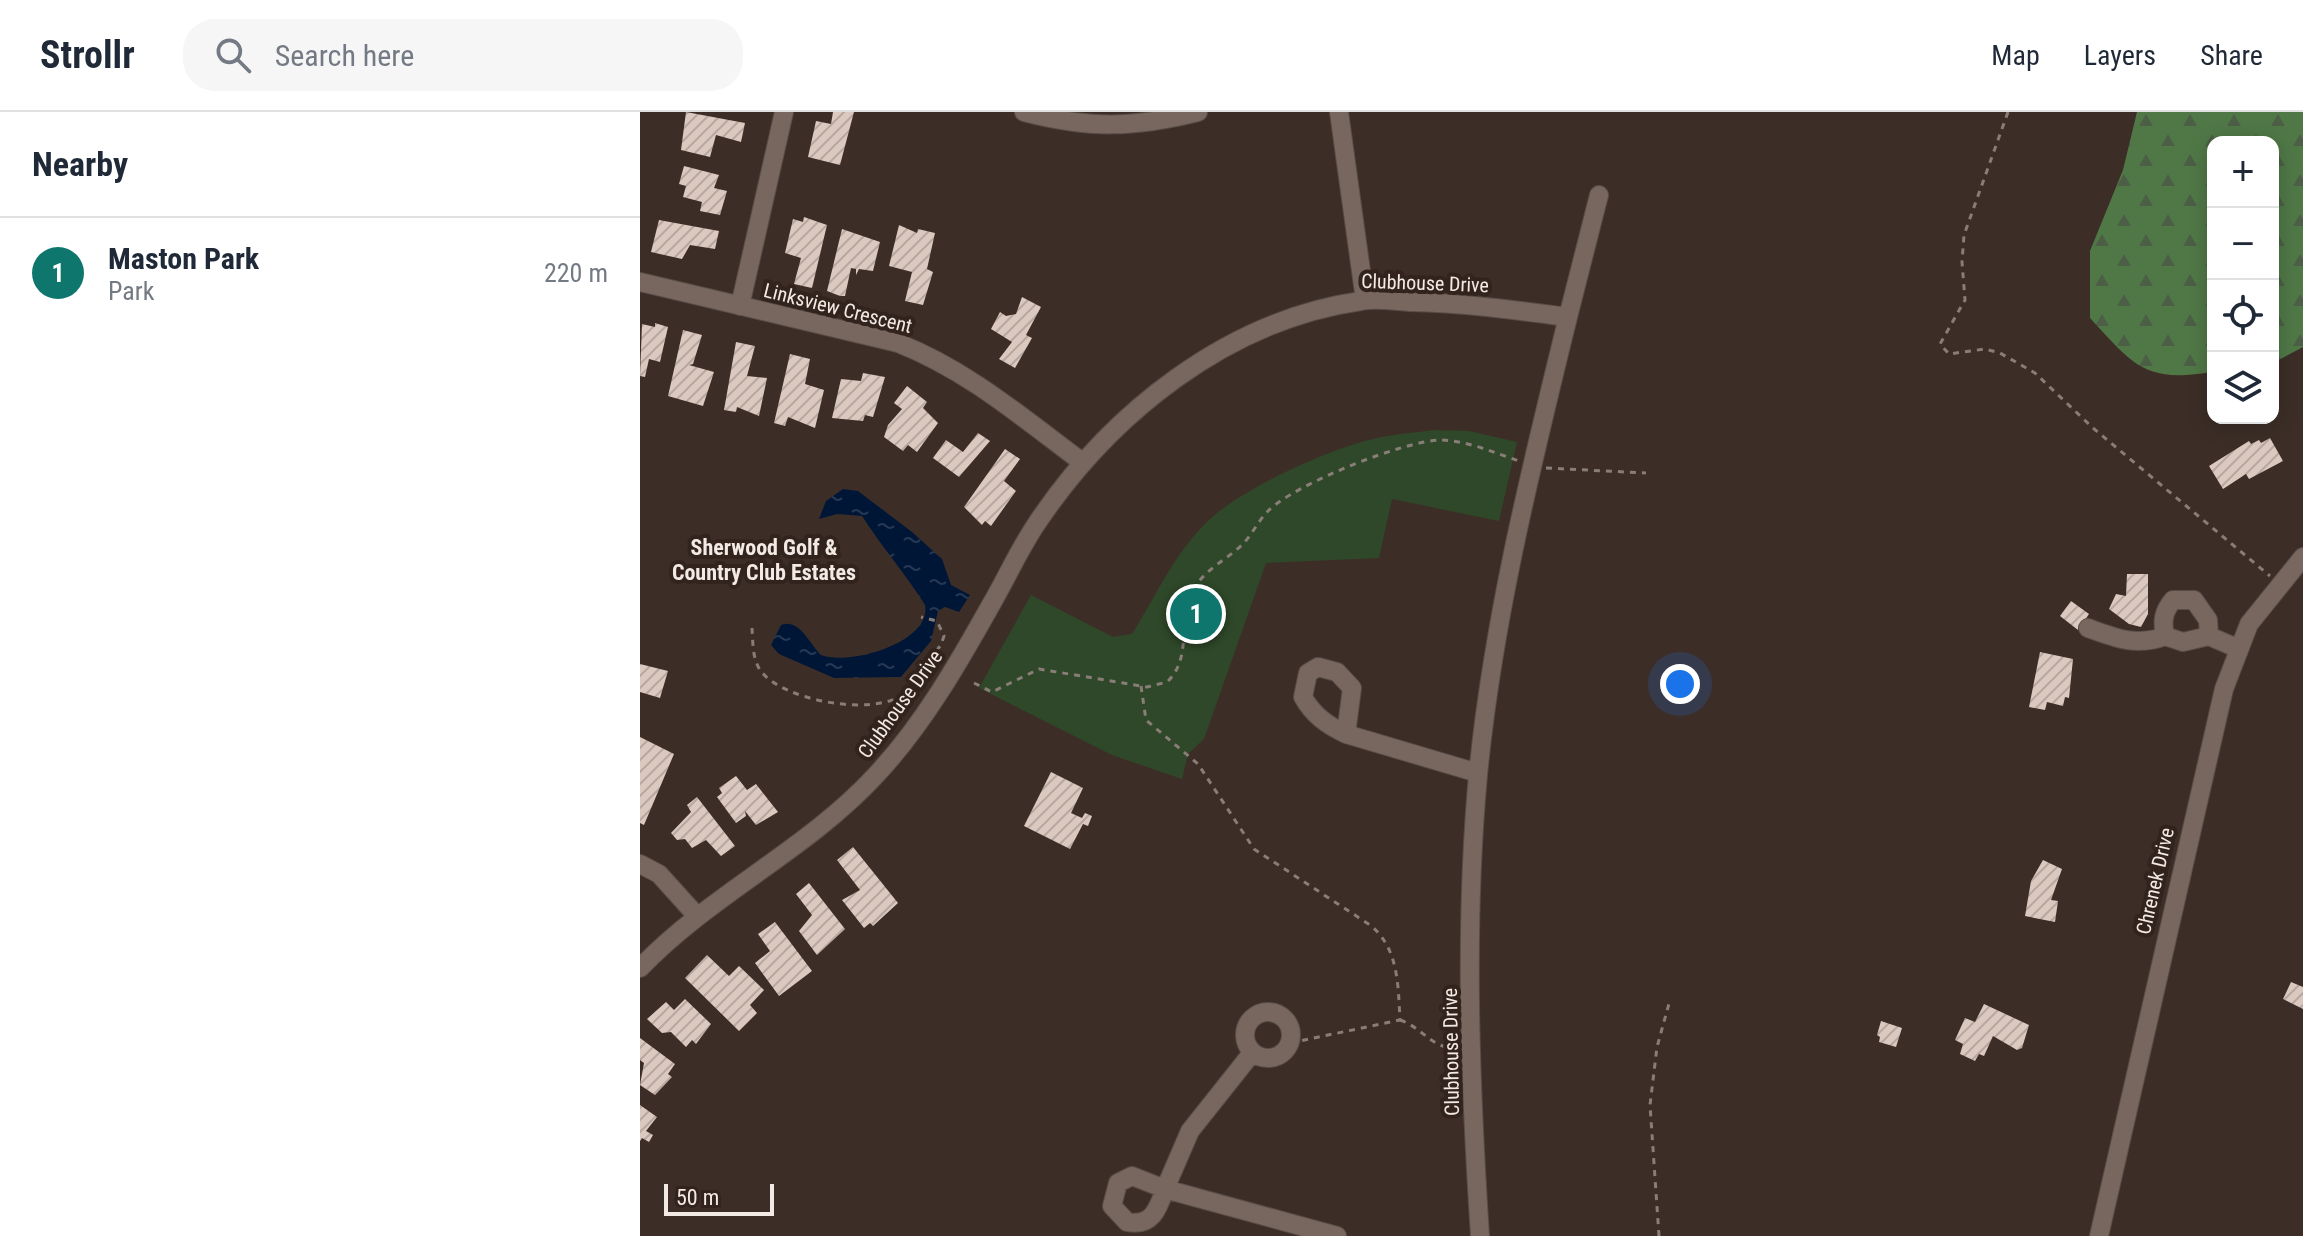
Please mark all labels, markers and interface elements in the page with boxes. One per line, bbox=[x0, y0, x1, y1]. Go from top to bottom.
search box bbox=[183, 19, 743, 91]
text: Strollr bbox=[40, 33, 135, 77]
icon: search bbox=[211, 33, 255, 77]
text: Search here bbox=[275, 38, 414, 73]
text: Map bbox=[1991, 39, 2040, 72]
text: Layers bbox=[2084, 39, 2156, 72]
text: Share bbox=[2200, 39, 2263, 72]
map controls bbox=[2207, 136, 2279, 424]
button: + bbox=[2207, 136, 2279, 208]
text: Nearby bbox=[32, 144, 128, 184]
button: − bbox=[2207, 208, 2279, 280]
text: Maston Park bbox=[108, 241, 259, 276]
text: 1 bbox=[51, 258, 65, 288]
text: 220 m bbox=[544, 258, 608, 288]
street label: Clubhouse Drive bbox=[1361, 269, 1489, 297]
text: Park bbox=[108, 276, 154, 306]
street label: Linksview Crescent bbox=[761, 278, 915, 338]
button: locate bbox=[2207, 280, 2279, 352]
button: layers bbox=[2207, 352, 2279, 424]
district label: Sherwood Golf & Country Club Estates bbox=[672, 535, 856, 585]
pin: 1 bbox=[1170, 584, 1222, 644]
street label: Clubhouse Drive bbox=[853, 645, 947, 763]
your location bbox=[1660, 664, 1700, 704]
street label: Chrenek Drive bbox=[2131, 825, 2179, 937]
street label: Clubhouse Drive bbox=[1438, 988, 1464, 1116]
scale bar bbox=[664, 1180, 774, 1216]
text: 50 m bbox=[676, 1185, 719, 1210]

